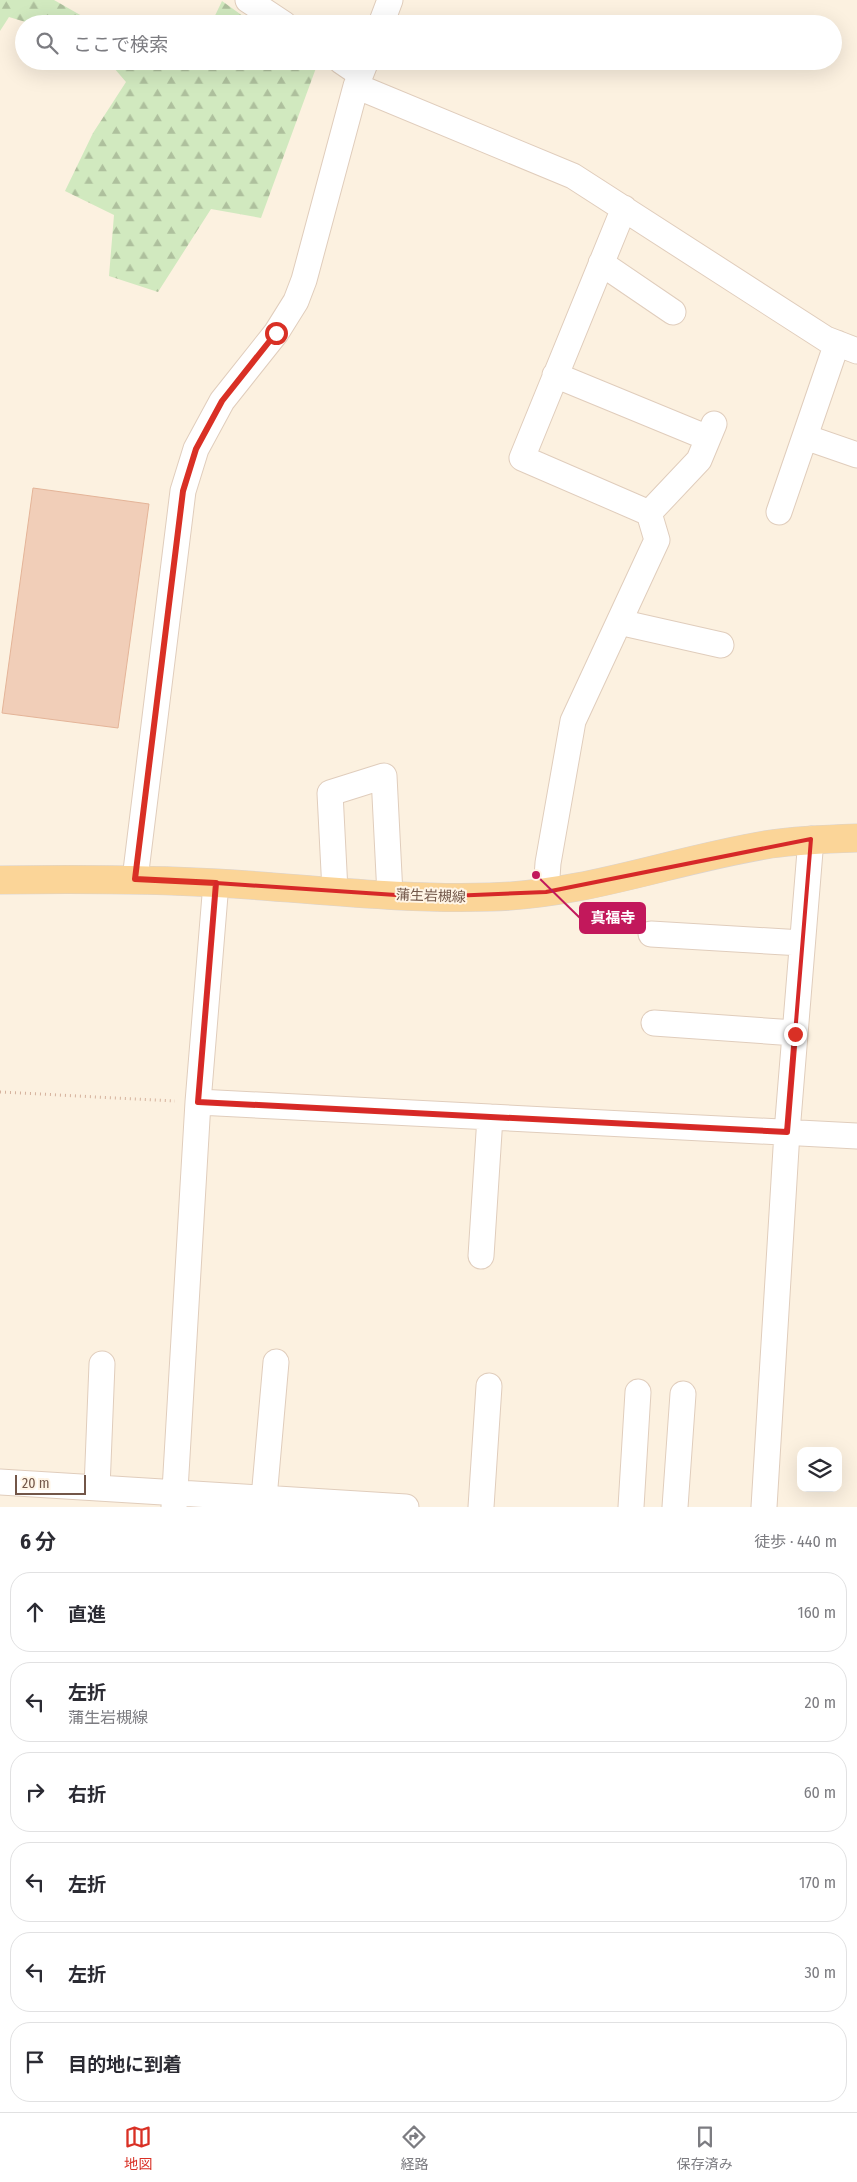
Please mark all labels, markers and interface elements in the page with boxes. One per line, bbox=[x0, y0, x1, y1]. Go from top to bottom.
search box bbox=[15, 15, 842, 70]
icon: search bbox=[33, 29, 61, 57]
text: ここで検索 bbox=[73, 33, 168, 56]
route start bbox=[265, 322, 288, 345]
street label: 蒲生岩槻線 bbox=[396, 886, 466, 906]
callout: 真福寺 bbox=[580, 903, 645, 933]
text: 真福寺 bbox=[590, 909, 636, 927]
route end bbox=[784, 1023, 807, 1046]
map controls bbox=[797, 1447, 842, 1492]
button: layers bbox=[797, 1447, 842, 1492]
scale bar bbox=[15, 1472, 86, 1495]
text: 20 m bbox=[22, 1475, 50, 1492]
text: 6 分 bbox=[20, 1529, 56, 1555]
text: 徒歩 · 440 m bbox=[754, 1532, 837, 1551]
icon: ahead bbox=[21, 1598, 49, 1626]
text: 直進 bbox=[68, 1603, 106, 1626]
text: 160 m bbox=[797, 1603, 836, 1622]
text: 左折 bbox=[68, 1681, 106, 1704]
icon: left bbox=[21, 1688, 49, 1716]
text: 20 m bbox=[805, 1693, 836, 1712]
text: 蒲生岩槻線 bbox=[68, 1708, 148, 1727]
icon: right bbox=[21, 1778, 49, 1806]
text: 右折 bbox=[68, 1783, 106, 1806]
text: 60 m bbox=[804, 1783, 836, 1802]
icon: left bbox=[21, 1868, 49, 1896]
text: 左折 bbox=[68, 1873, 106, 1896]
text: 170 m bbox=[799, 1873, 836, 1892]
icon: left bbox=[21, 1958, 49, 1986]
text: 左折 bbox=[68, 1963, 106, 1986]
text: 30 m bbox=[804, 1963, 836, 1982]
icon: arrive bbox=[21, 2048, 49, 2076]
text: 目的地に到着 bbox=[68, 2053, 182, 2076]
tab: 地図 bbox=[124, 2123, 152, 2173]
tab: 経路 bbox=[400, 2123, 428, 2173]
tab: 保存済み bbox=[677, 2123, 733, 2173]

